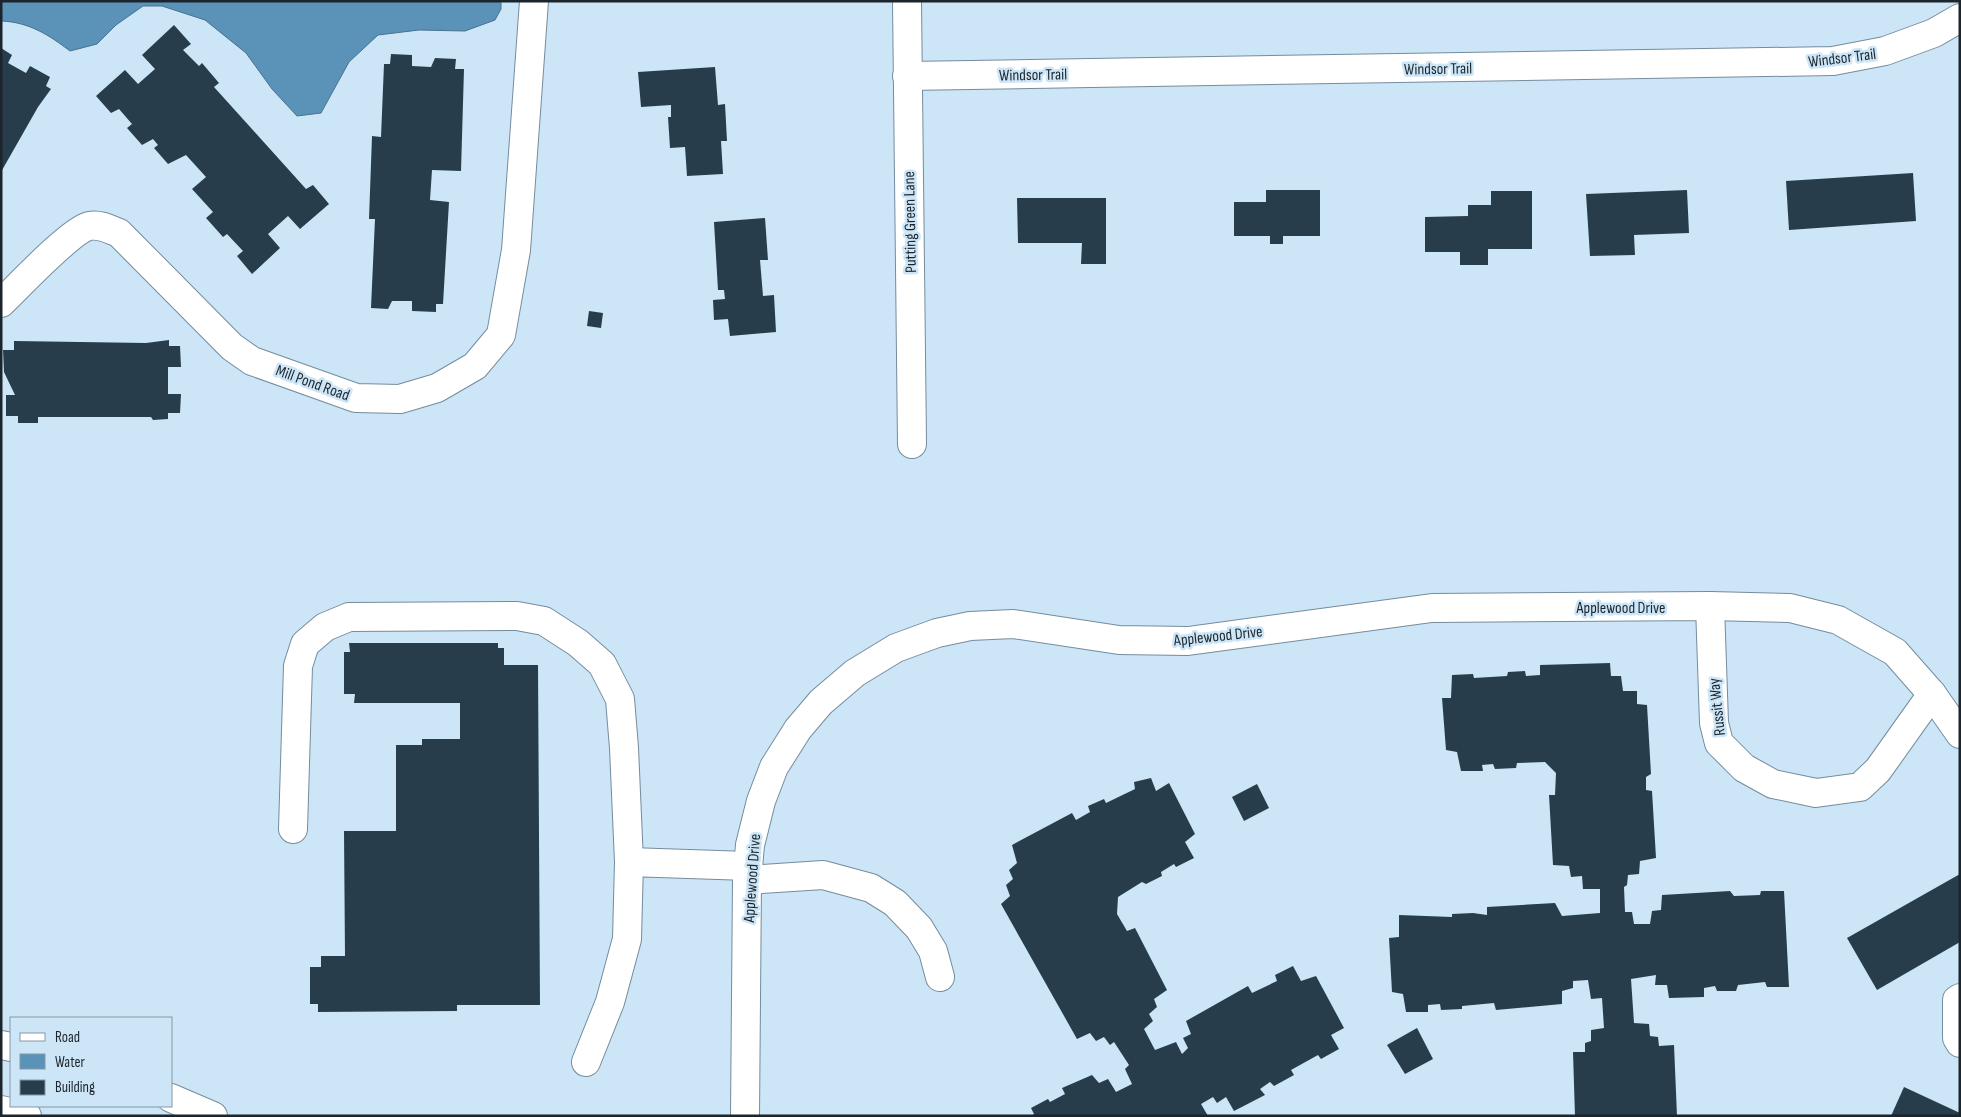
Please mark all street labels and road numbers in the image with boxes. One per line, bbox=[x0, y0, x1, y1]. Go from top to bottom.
street label: Windsor Trail bbox=[1807, 45, 1877, 72]
street label: Windsor Trail bbox=[1404, 59, 1472, 80]
street label: Windsor Trail bbox=[999, 65, 1067, 86]
street label: Putting Green Lane bbox=[900, 171, 921, 273]
street label: Mill Pond Road bbox=[273, 361, 352, 406]
street label: Applewood Drive bbox=[1575, 599, 1666, 618]
street label: Applewood Drive bbox=[1172, 622, 1263, 651]
street label: Russit Way bbox=[1705, 677, 1730, 737]
street label: Applewood Drive bbox=[740, 833, 765, 924]

